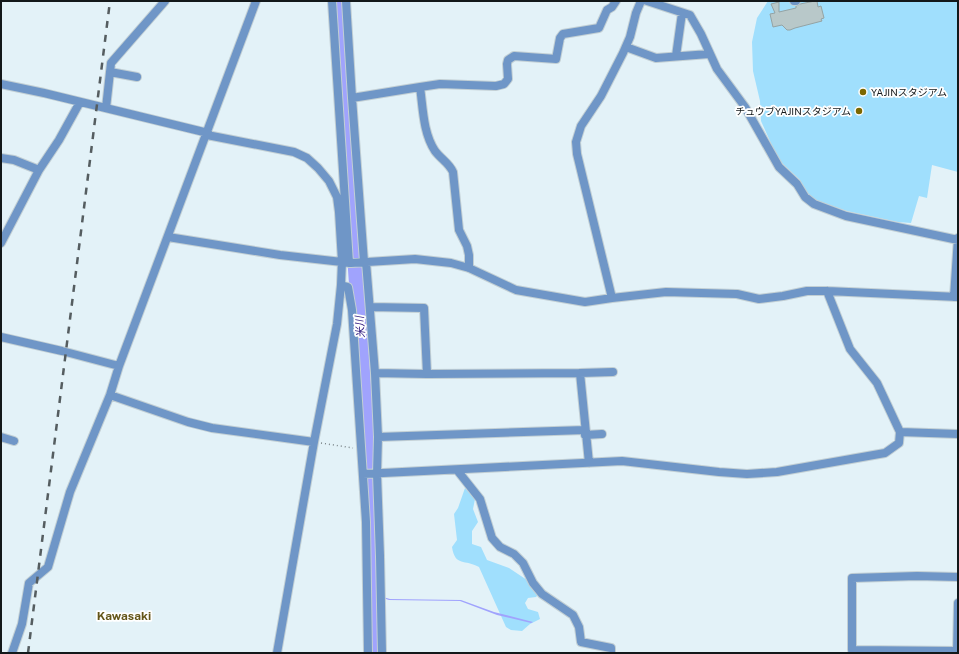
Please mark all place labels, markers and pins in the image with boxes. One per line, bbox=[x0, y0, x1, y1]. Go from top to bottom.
place label: YAJINスタジアム bbox=[871, 86, 947, 98]
marker: YAJINスタジアム bbox=[858, 87, 868, 97]
place label: チュウブYAJINスタジアム bbox=[735, 105, 851, 117]
marker: チュウブYAJINスタジアム bbox=[854, 106, 864, 116]

